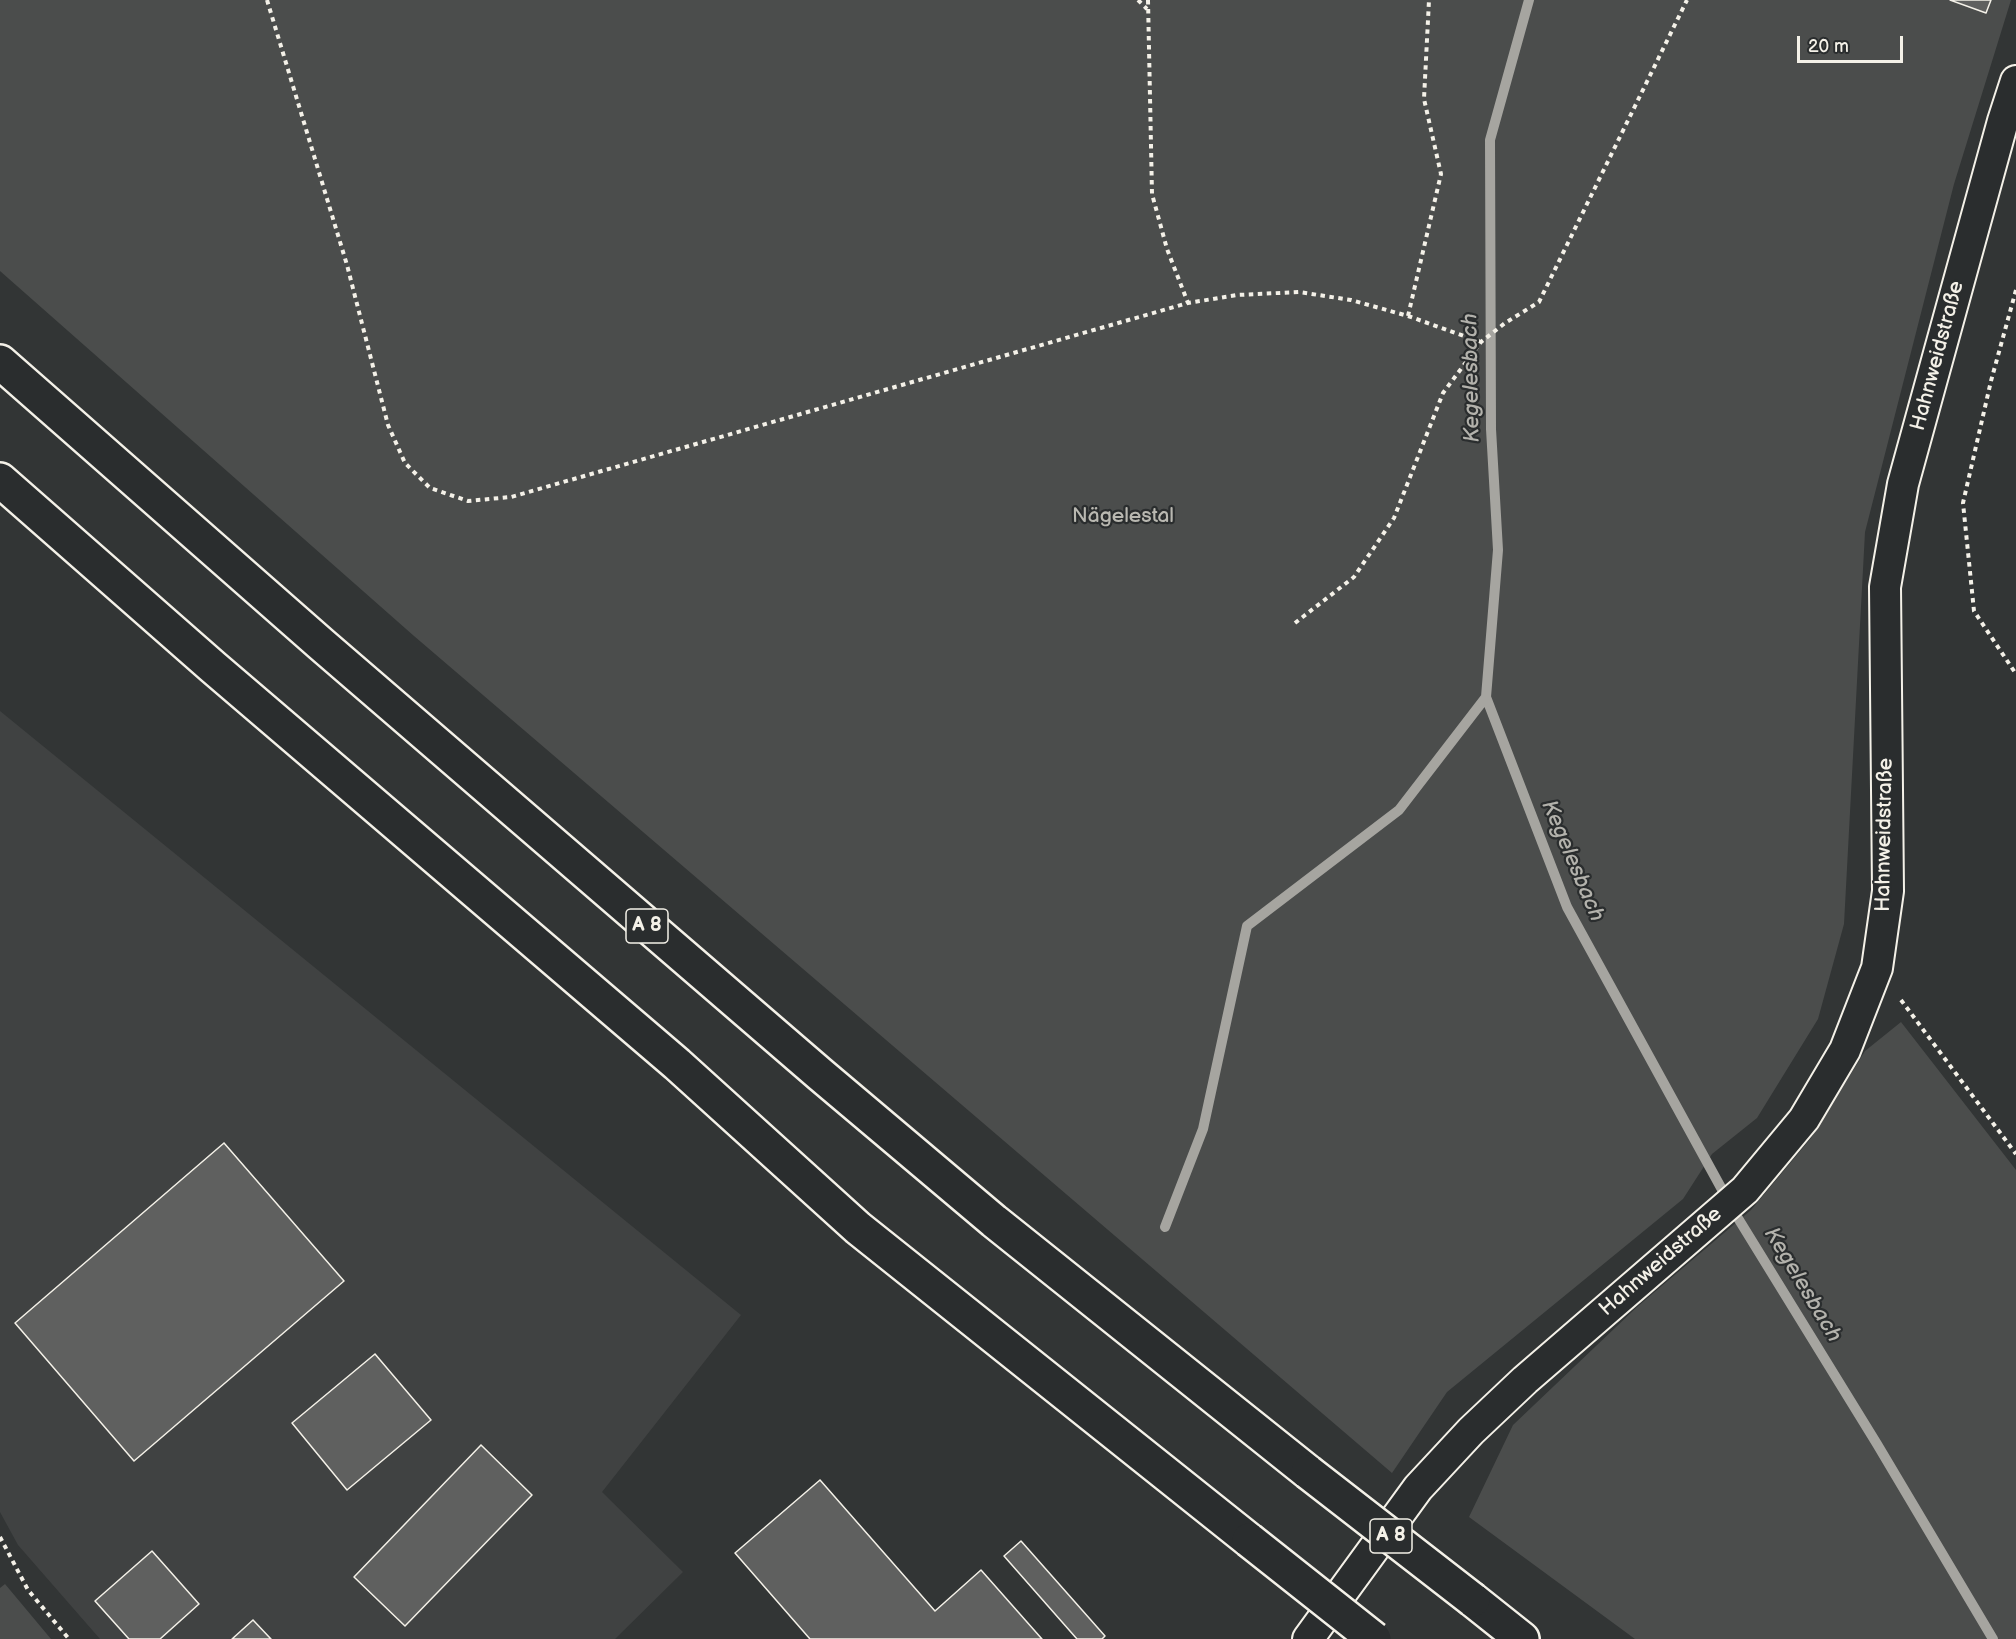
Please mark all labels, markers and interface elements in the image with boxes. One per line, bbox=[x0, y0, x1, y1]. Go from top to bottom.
scale bar bbox=[1800, 24, 1906, 62]
text: 20 m bbox=[1808, 36, 1849, 57]
street label: Hahnweidstraße bbox=[1906, 278, 1970, 434]
water label: Kegelesbach bbox=[1458, 313, 1486, 443]
park label: Nägelestal bbox=[1072, 504, 1174, 530]
street label: Hahnweidstraße bbox=[1871, 758, 1899, 912]
water label: Kegelesbach bbox=[1535, 796, 1609, 926]
road number: A 8 bbox=[626, 909, 668, 943]
street label: Hahnweidstraße bbox=[1595, 1202, 1727, 1322]
water label: Kegelesbach bbox=[1757, 1223, 1847, 1347]
road number: A 8 bbox=[1370, 1519, 1412, 1553]

